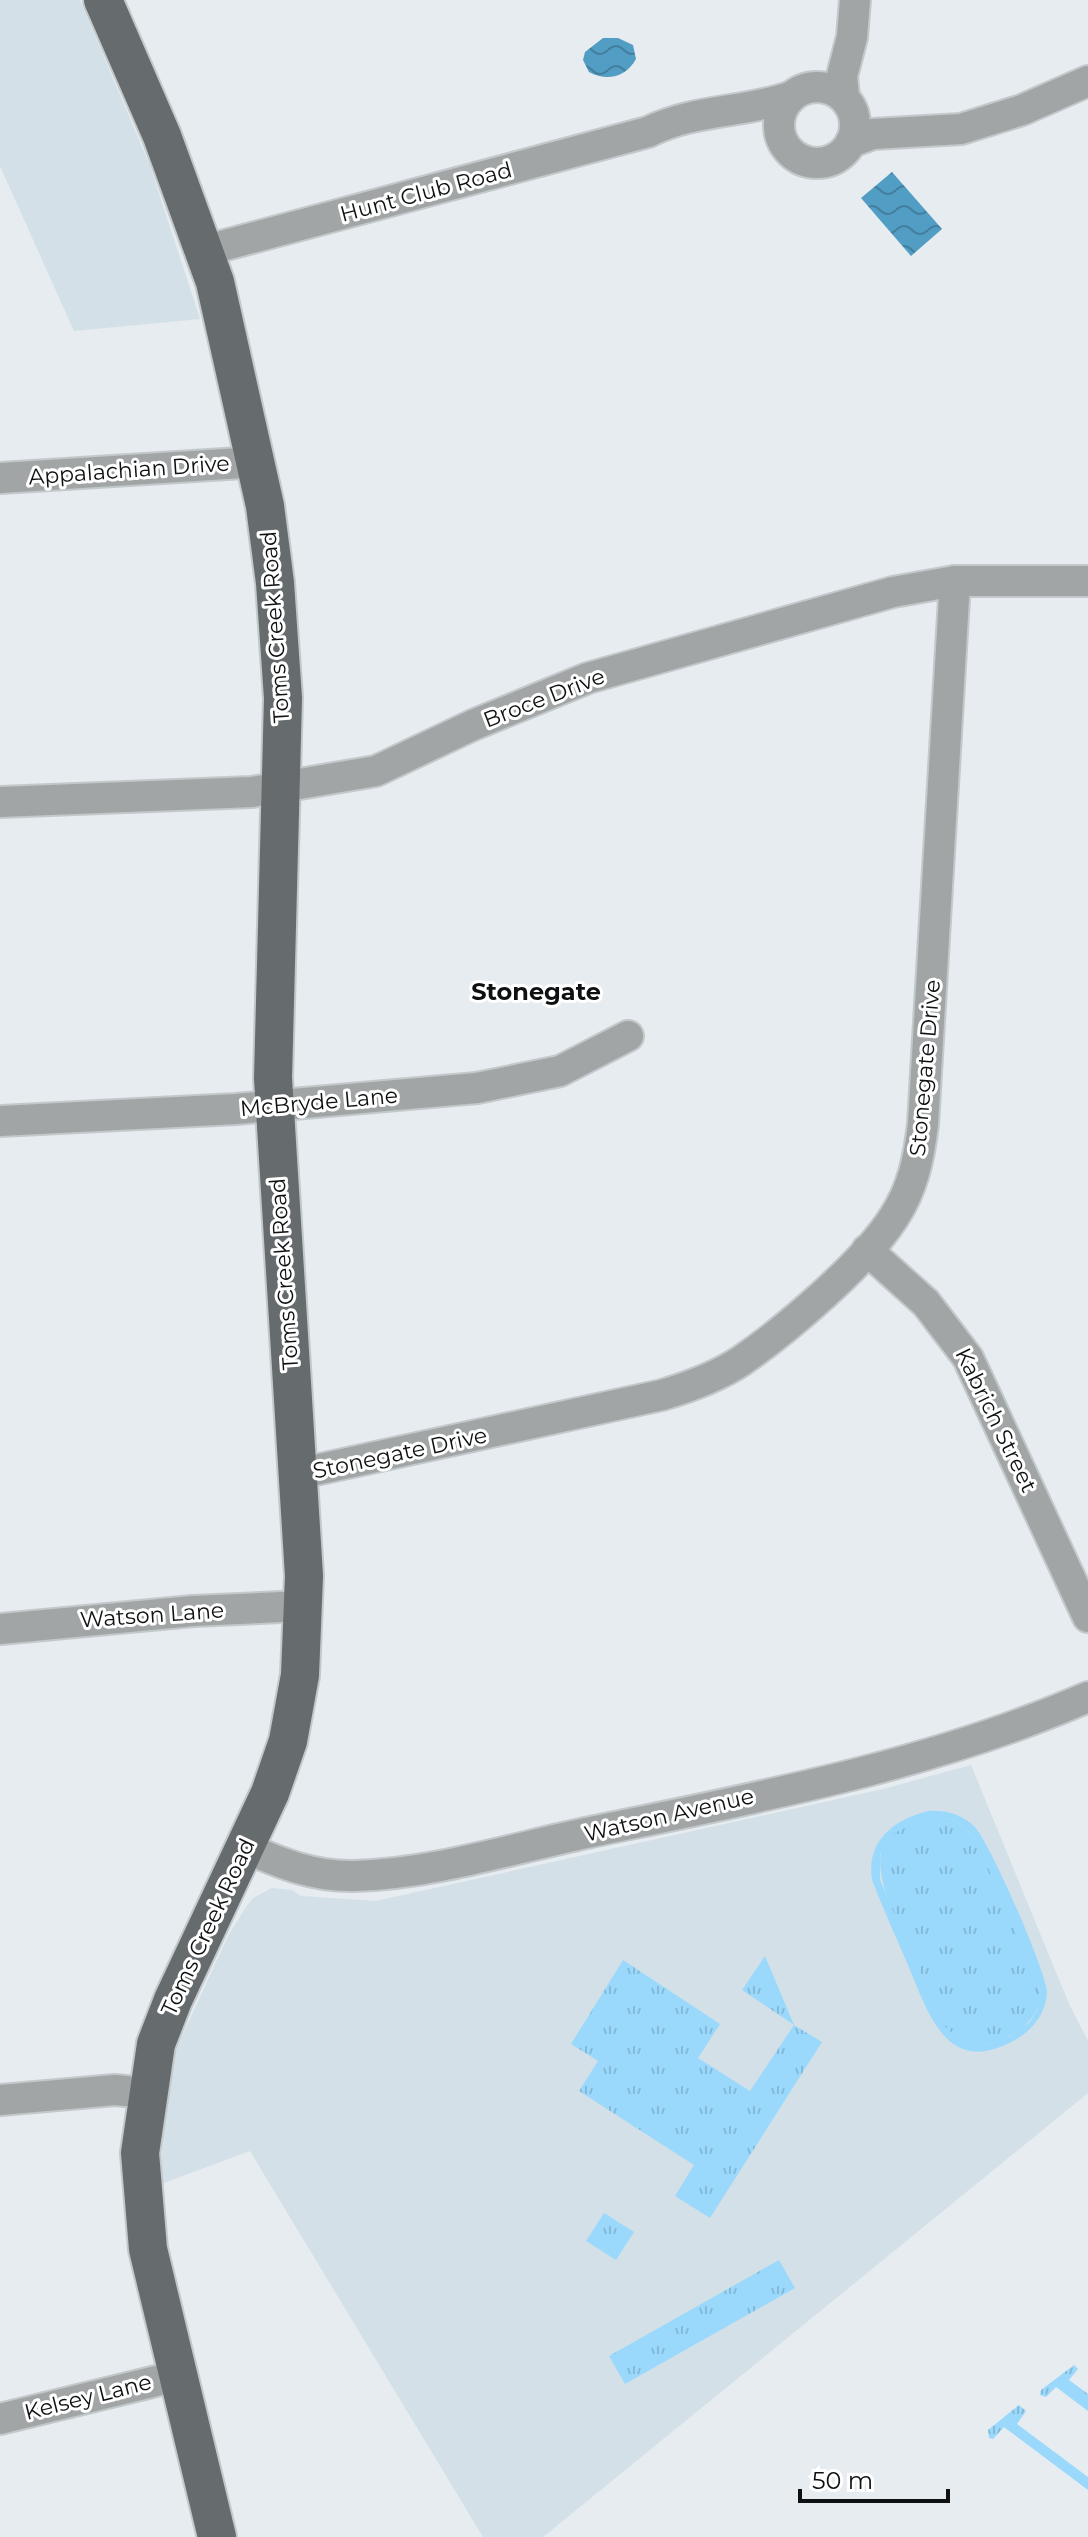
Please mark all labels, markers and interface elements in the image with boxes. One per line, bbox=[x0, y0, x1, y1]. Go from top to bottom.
street label: Hunt Club Road bbox=[337, 156, 515, 228]
street label: Appalachian Drive bbox=[27, 449, 231, 491]
street label: Toms Creek Road bbox=[255, 530, 295, 724]
street label: Broce Drive bbox=[480, 662, 608, 734]
district label: Stonegate bbox=[471, 977, 601, 1006]
street label: Stonegate Drive bbox=[904, 979, 946, 1157]
street label: McBryde Lane bbox=[239, 1082, 399, 1122]
street label: Toms Creek Road bbox=[264, 1177, 304, 1371]
street label: Kabrich Street bbox=[949, 1343, 1043, 1497]
street label: Stonegate Drive bbox=[311, 1421, 489, 1485]
street label: Watson Lane bbox=[79, 1596, 225, 1634]
street label: Watson Avenue bbox=[582, 1782, 756, 1848]
street label: Toms Creek Road bbox=[155, 1834, 261, 2020]
street label: Kelsey Lane bbox=[22, 2368, 154, 2426]
scale bar bbox=[800, 2453, 948, 2503]
text: 50 m bbox=[812, 2466, 873, 2495]

